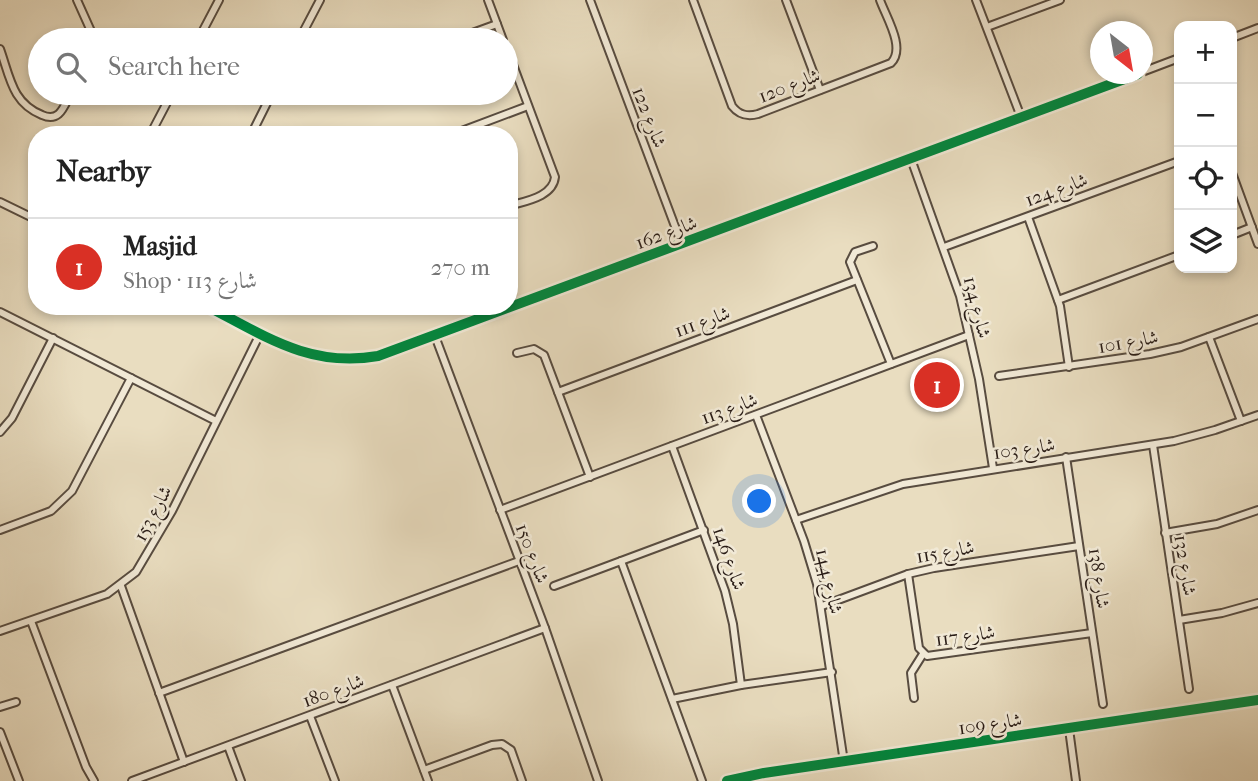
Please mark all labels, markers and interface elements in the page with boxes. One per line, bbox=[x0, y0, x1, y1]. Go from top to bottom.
north arrow bbox=[1090, 21, 1153, 84]
map controls bbox=[1174, 21, 1237, 273]
button: + bbox=[1174, 21, 1237, 84]
search box bbox=[28, 28, 518, 105]
icon: search bbox=[52, 48, 90, 86]
text: Search here bbox=[108, 51, 240, 82]
street label: شارع 120 bbox=[755, 64, 825, 111]
street label: شارع 122 bbox=[624, 84, 671, 152]
button: − bbox=[1174, 84, 1237, 147]
button: locate bbox=[1174, 147, 1237, 210]
text: Nearby bbox=[56, 154, 151, 189]
street label: شارع 124 bbox=[1022, 169, 1092, 215]
button: layers bbox=[1174, 210, 1237, 273]
street label: شارع 162 bbox=[633, 212, 701, 258]
text: Masjid bbox=[123, 231, 197, 262]
text: 1 bbox=[75, 254, 83, 281]
text: 270 m bbox=[430, 254, 490, 281]
text: Shop · شارع 113 bbox=[123, 267, 257, 294]
street label: شارع 134 bbox=[955, 274, 995, 341]
street label: شارع 111 bbox=[672, 302, 734, 346]
street label: شارع 101 bbox=[1096, 326, 1161, 362]
pin: 1 bbox=[914, 359, 960, 411]
street label: شارع 113 bbox=[698, 389, 762, 433]
street label: شارع 103 bbox=[992, 434, 1057, 468]
street label: شارع 153 bbox=[129, 482, 180, 547]
your location bbox=[742, 484, 776, 518]
street label: شارع 150 bbox=[507, 520, 554, 588]
street label: شارع 146 bbox=[704, 524, 750, 594]
street label: شارع 132 bbox=[1165, 533, 1201, 598]
street label: شارع 115 bbox=[914, 536, 977, 572]
street label: شارع 144 bbox=[807, 546, 847, 617]
street label: شارع 138 bbox=[1080, 546, 1114, 611]
street label: شارع 117 bbox=[934, 621, 997, 655]
street label: شارع 180 bbox=[300, 670, 368, 716]
street label: شارع 109 bbox=[957, 709, 1024, 743]

